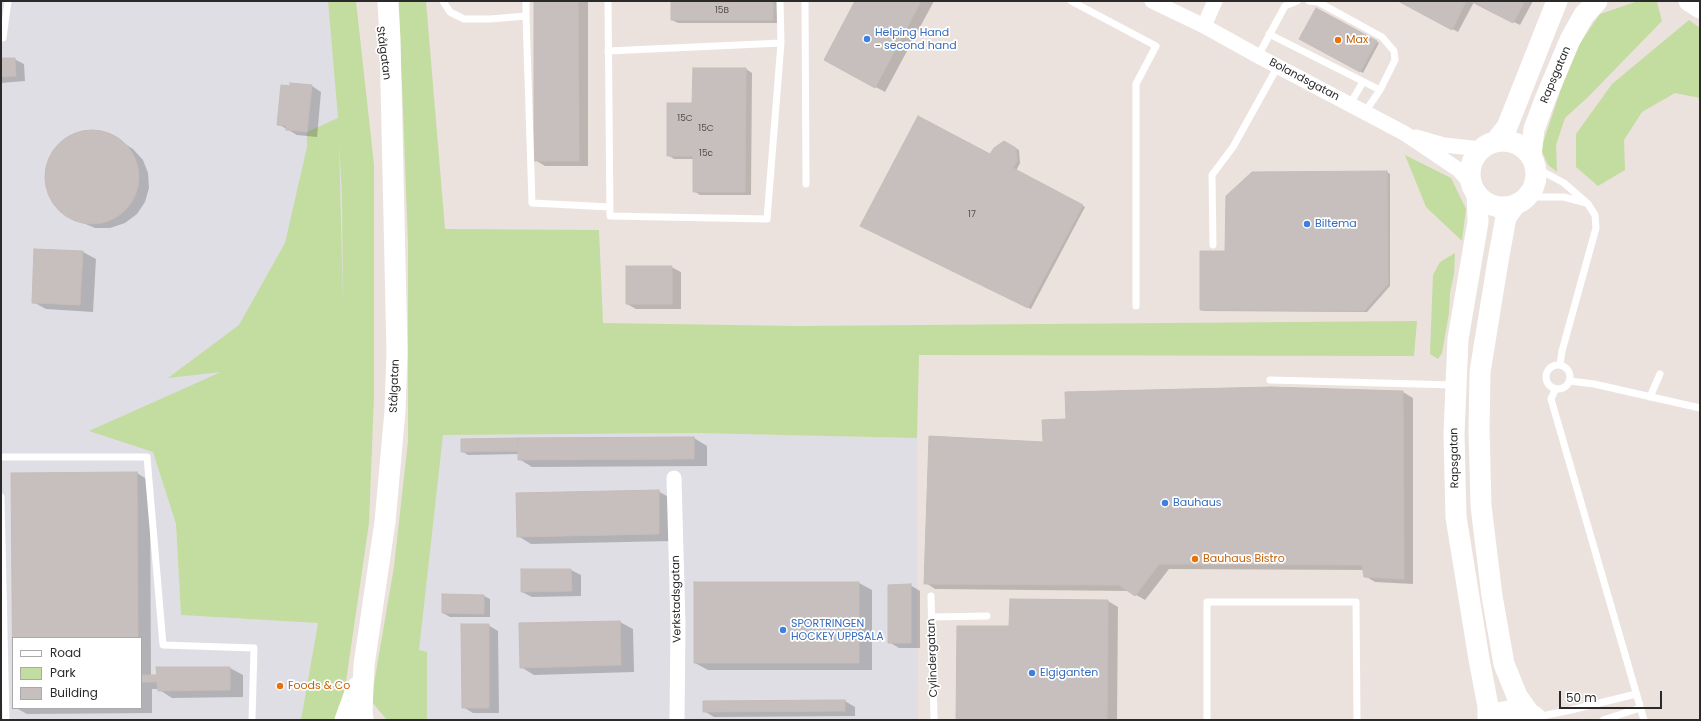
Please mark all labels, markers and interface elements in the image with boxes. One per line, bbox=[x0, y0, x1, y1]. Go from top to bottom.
house number: 15B bbox=[715, 6, 729, 16]
street label: Stålgatan bbox=[373, 25, 393, 81]
place label: Helping Hand - second hand bbox=[875, 26, 957, 52]
place label: Max bbox=[1346, 33, 1368, 47]
marker: Helping Hand - second hand bbox=[862, 34, 872, 44]
marker: Max bbox=[1333, 35, 1343, 45]
street label: Rapsgatan bbox=[1538, 45, 1574, 105]
street label: Bolandsgatan bbox=[1267, 56, 1341, 104]
house number: 15C bbox=[677, 114, 693, 124]
house number: 15C bbox=[698, 124, 714, 134]
house number: 15c bbox=[699, 149, 713, 159]
house number: 17 bbox=[968, 210, 976, 220]
place label: Biltema bbox=[1315, 217, 1357, 231]
marker: Biltema bbox=[1302, 219, 1312, 229]
street label: Stålgatan bbox=[387, 359, 403, 413]
street label: Rapsgatan bbox=[1448, 428, 1462, 488]
place label: Bauhaus bbox=[1173, 496, 1221, 510]
marker: Bauhaus bbox=[1160, 498, 1170, 508]
place label: Bauhaus Bistro bbox=[1203, 552, 1285, 566]
marker: Bauhaus Bistro bbox=[1190, 554, 1200, 564]
street label: Verkstadsgatan bbox=[670, 555, 684, 643]
place label: SPORTRINGEN HOCKEY UPPSALA bbox=[791, 617, 884, 643]
street label: Cylindergatan bbox=[925, 618, 941, 698]
marker: SPORTRINGEN HOCKEY UPPSALA bbox=[778, 625, 788, 635]
legend bbox=[12, 637, 142, 709]
text: Road bbox=[50, 644, 81, 661]
text: Park bbox=[50, 664, 76, 681]
place label: Elgiganten bbox=[1040, 666, 1098, 680]
marker: Elgiganten bbox=[1027, 668, 1037, 678]
place label: Foods & Co bbox=[288, 679, 350, 693]
marker: Foods & Co bbox=[275, 681, 285, 691]
scale bar bbox=[1561, 683, 1664, 709]
text: Building bbox=[50, 684, 98, 701]
text: 50 m bbox=[1566, 689, 1597, 706]

